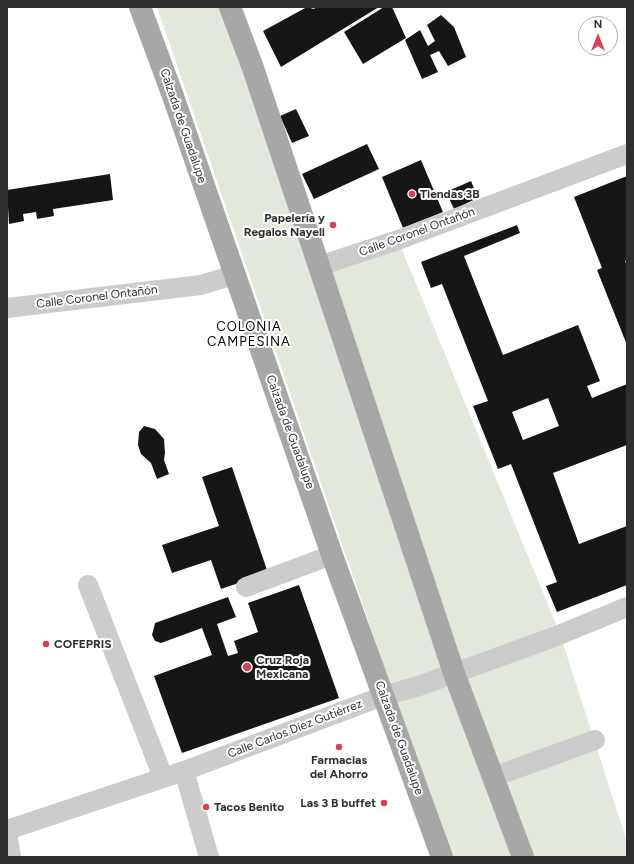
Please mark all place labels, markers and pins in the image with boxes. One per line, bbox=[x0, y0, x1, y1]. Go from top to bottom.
place label: Tiendas 3B bbox=[420, 187, 480, 201]
marker: Tiendas 3B bbox=[407, 189, 417, 199]
place label: Papelería y Regalos Nayeli bbox=[244, 211, 325, 239]
marker: Papelería y Regalos Nayeli bbox=[328, 220, 338, 230]
place label: COFEPRIS bbox=[54, 637, 112, 651]
marker: COFEPRIS bbox=[41, 639, 51, 649]
place label: Cruz Roja Mexicana bbox=[256, 653, 309, 681]
marker: Cruz Roja Mexicana bbox=[241, 661, 253, 673]
marker: Farmacias del Ahorro bbox=[334, 742, 344, 752]
place label: Farmacias del Ahorro bbox=[310, 753, 368, 781]
place label: Las 3 B buffet bbox=[300, 796, 376, 810]
marker: Las 3 B buffet bbox=[379, 798, 389, 808]
place label: Tacos Benito bbox=[214, 800, 284, 814]
marker: Tacos Benito bbox=[201, 802, 211, 812]

